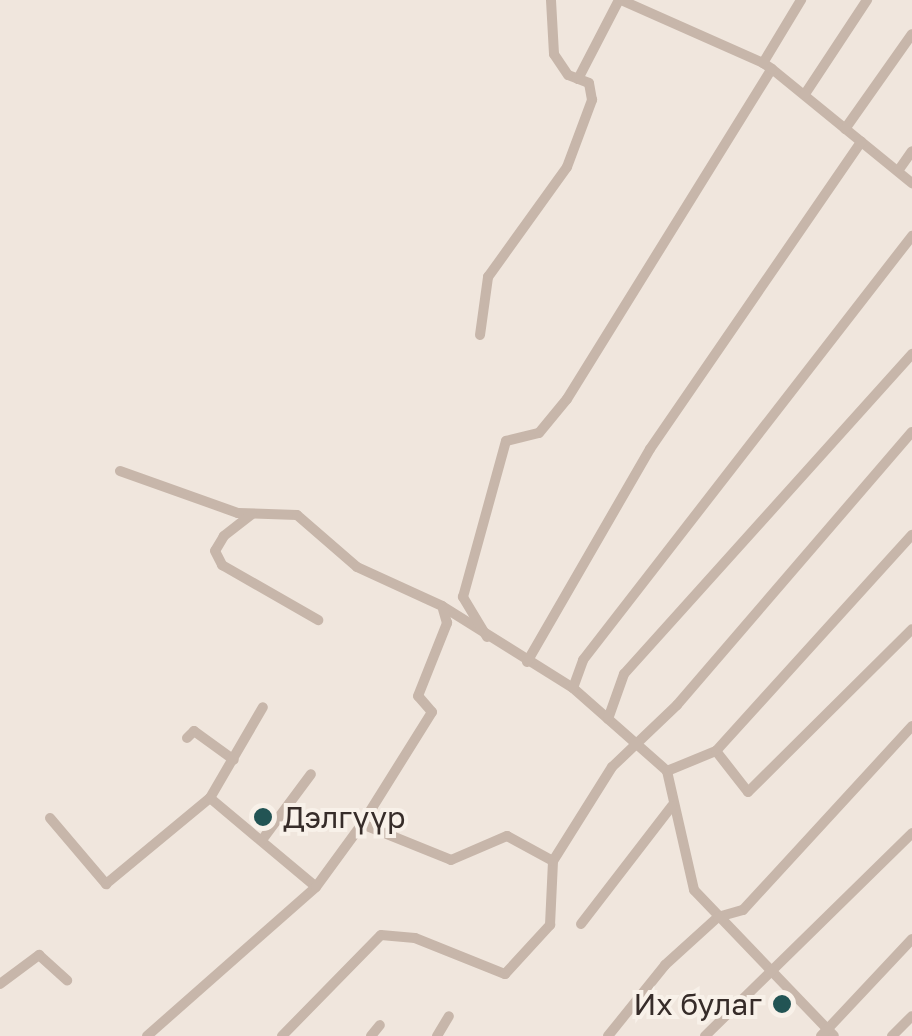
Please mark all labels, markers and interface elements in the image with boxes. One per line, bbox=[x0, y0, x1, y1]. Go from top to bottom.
place label: Дэлгүүр bbox=[283, 799, 406, 835]
marker: Дэлгүүр bbox=[252, 806, 274, 828]
place label: Их булаг bbox=[633, 986, 762, 1022]
marker: Их булаг bbox=[771, 993, 793, 1015]

